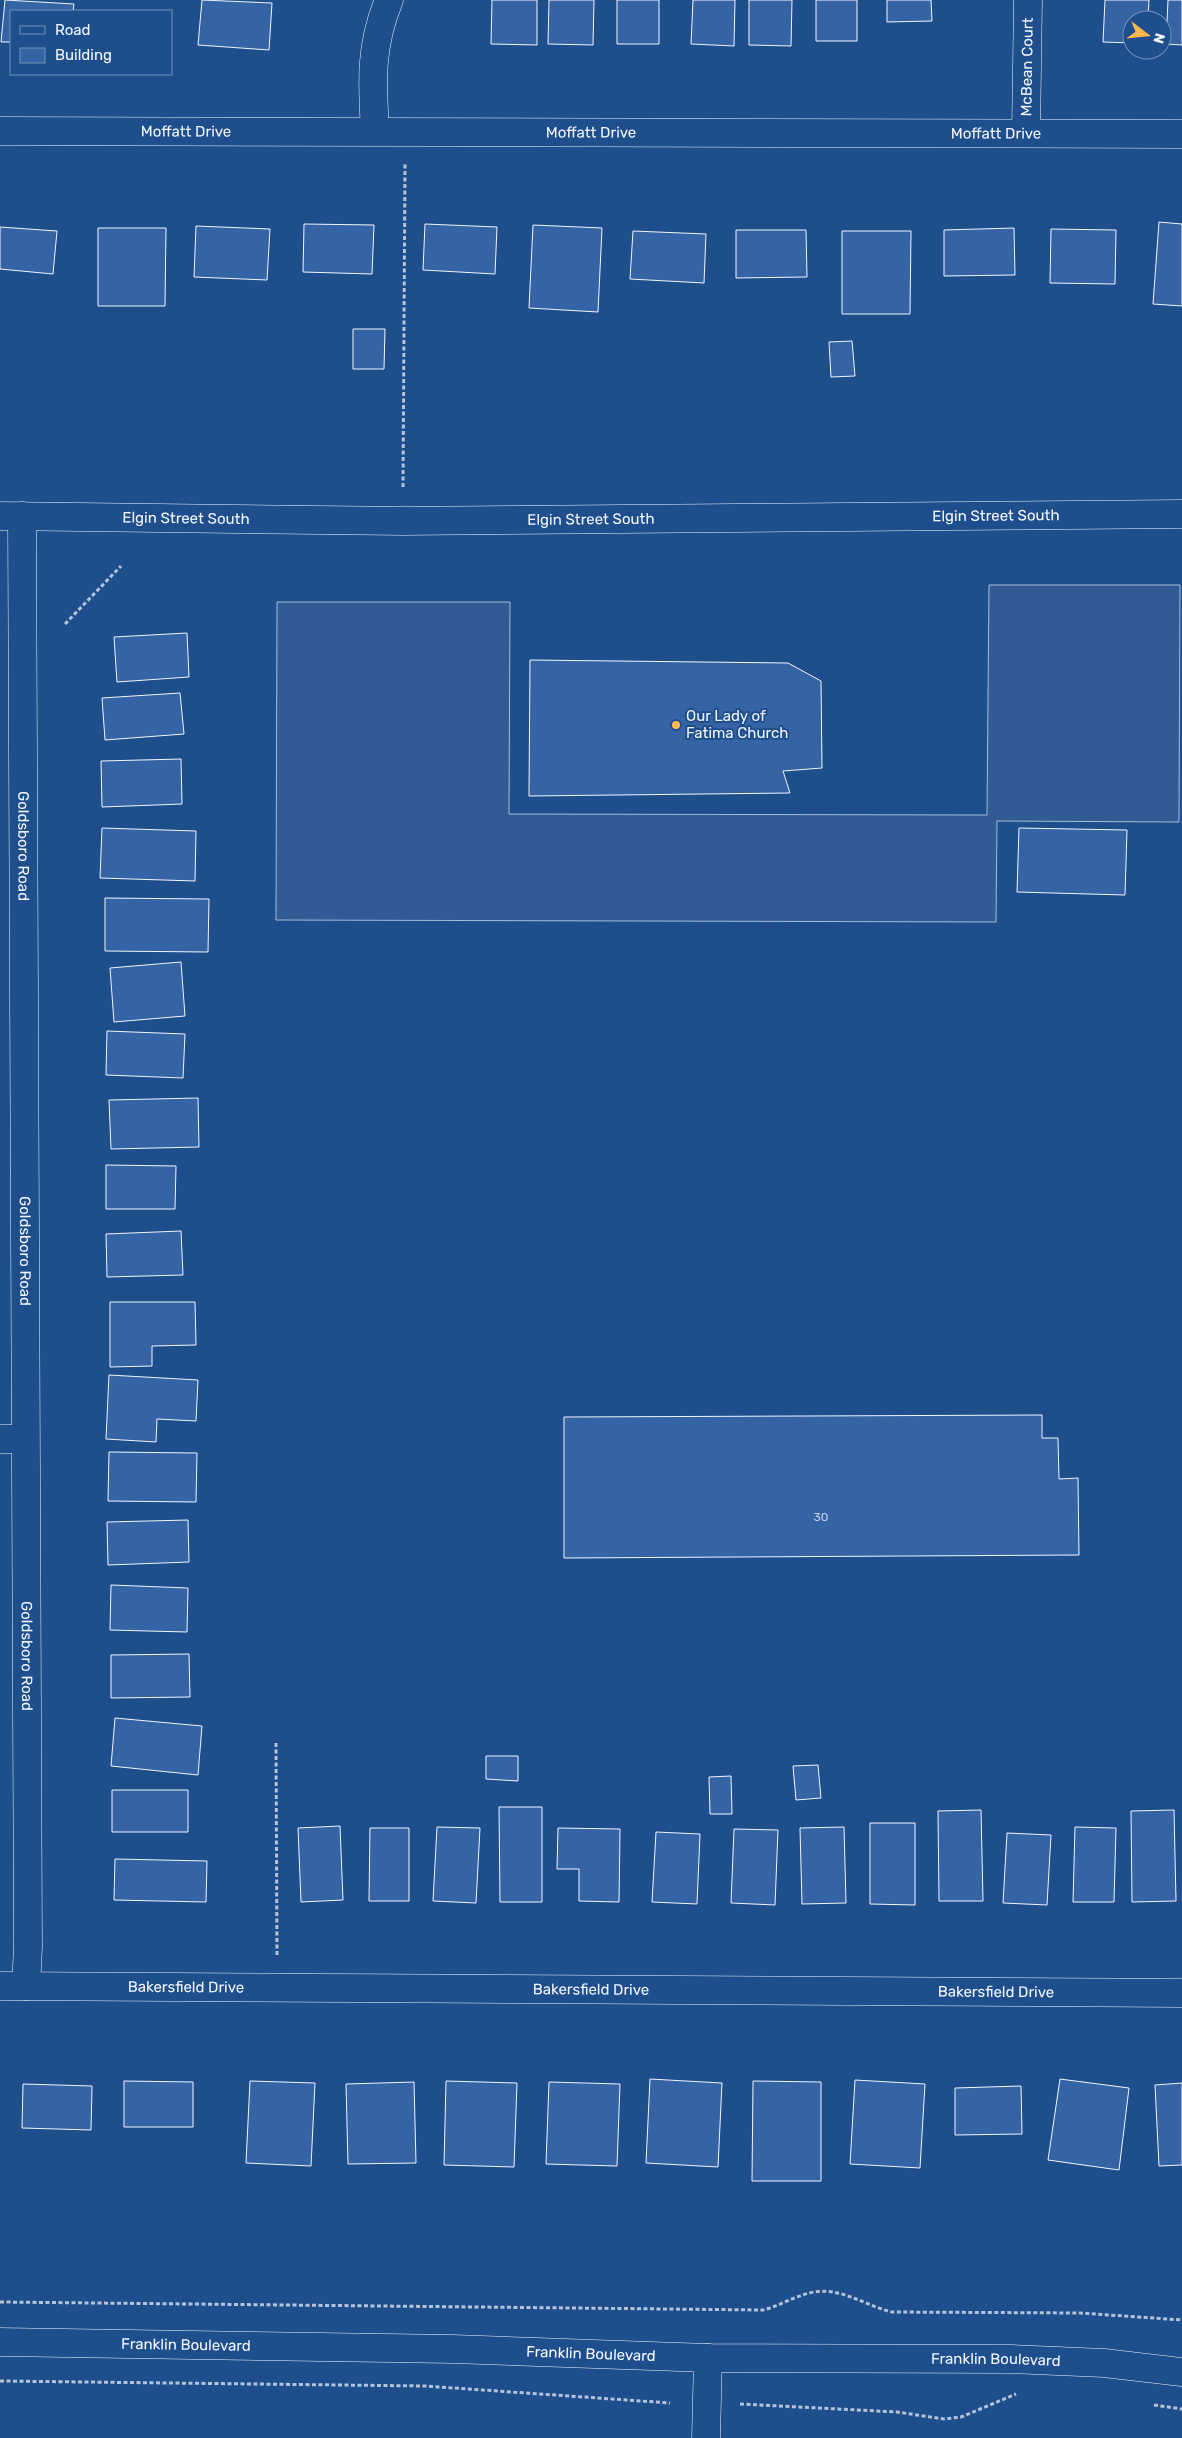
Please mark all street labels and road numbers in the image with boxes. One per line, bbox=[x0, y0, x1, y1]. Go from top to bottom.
street label: McBean Court bbox=[1017, 17, 1037, 117]
street label: Moffatt Drive bbox=[141, 122, 231, 141]
street label: Moffatt Drive bbox=[546, 123, 636, 142]
street label: Moffatt Drive bbox=[951, 124, 1041, 143]
street label: Elgin Street South bbox=[932, 506, 1060, 525]
street label: Elgin Street South bbox=[122, 509, 250, 528]
street label: Elgin Street South bbox=[527, 510, 655, 529]
street label: Goldsboro Road bbox=[14, 791, 33, 901]
street label: Goldsboro Road bbox=[16, 1196, 34, 1306]
street label: Goldsboro Road bbox=[18, 1601, 36, 1711]
street label: Bakersfield Drive bbox=[128, 1978, 244, 1996]
street label: Bakersfield Drive bbox=[533, 1980, 649, 1999]
street label: Bakersfield Drive bbox=[938, 1983, 1054, 2001]
street label: Franklin Boulevard bbox=[121, 2335, 251, 2355]
street label: Franklin Boulevard bbox=[526, 2343, 656, 2365]
street label: Franklin Boulevard bbox=[931, 2350, 1061, 2370]

